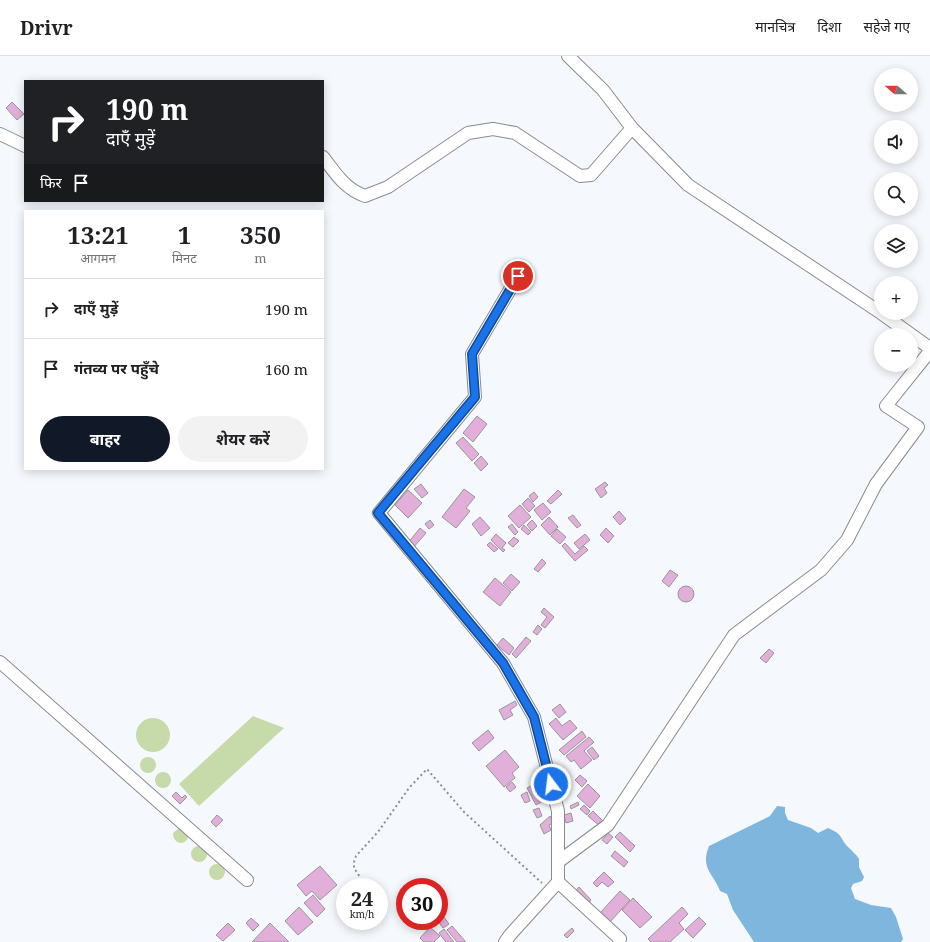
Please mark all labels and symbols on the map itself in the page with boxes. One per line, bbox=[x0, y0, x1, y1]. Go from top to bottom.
north arrow bbox=[874, 68, 918, 112]
pin bbox=[501, 259, 535, 293]
position arrow bbox=[530, 763, 572, 805]
speed limit sign: 30 bbox=[396, 878, 448, 930]

